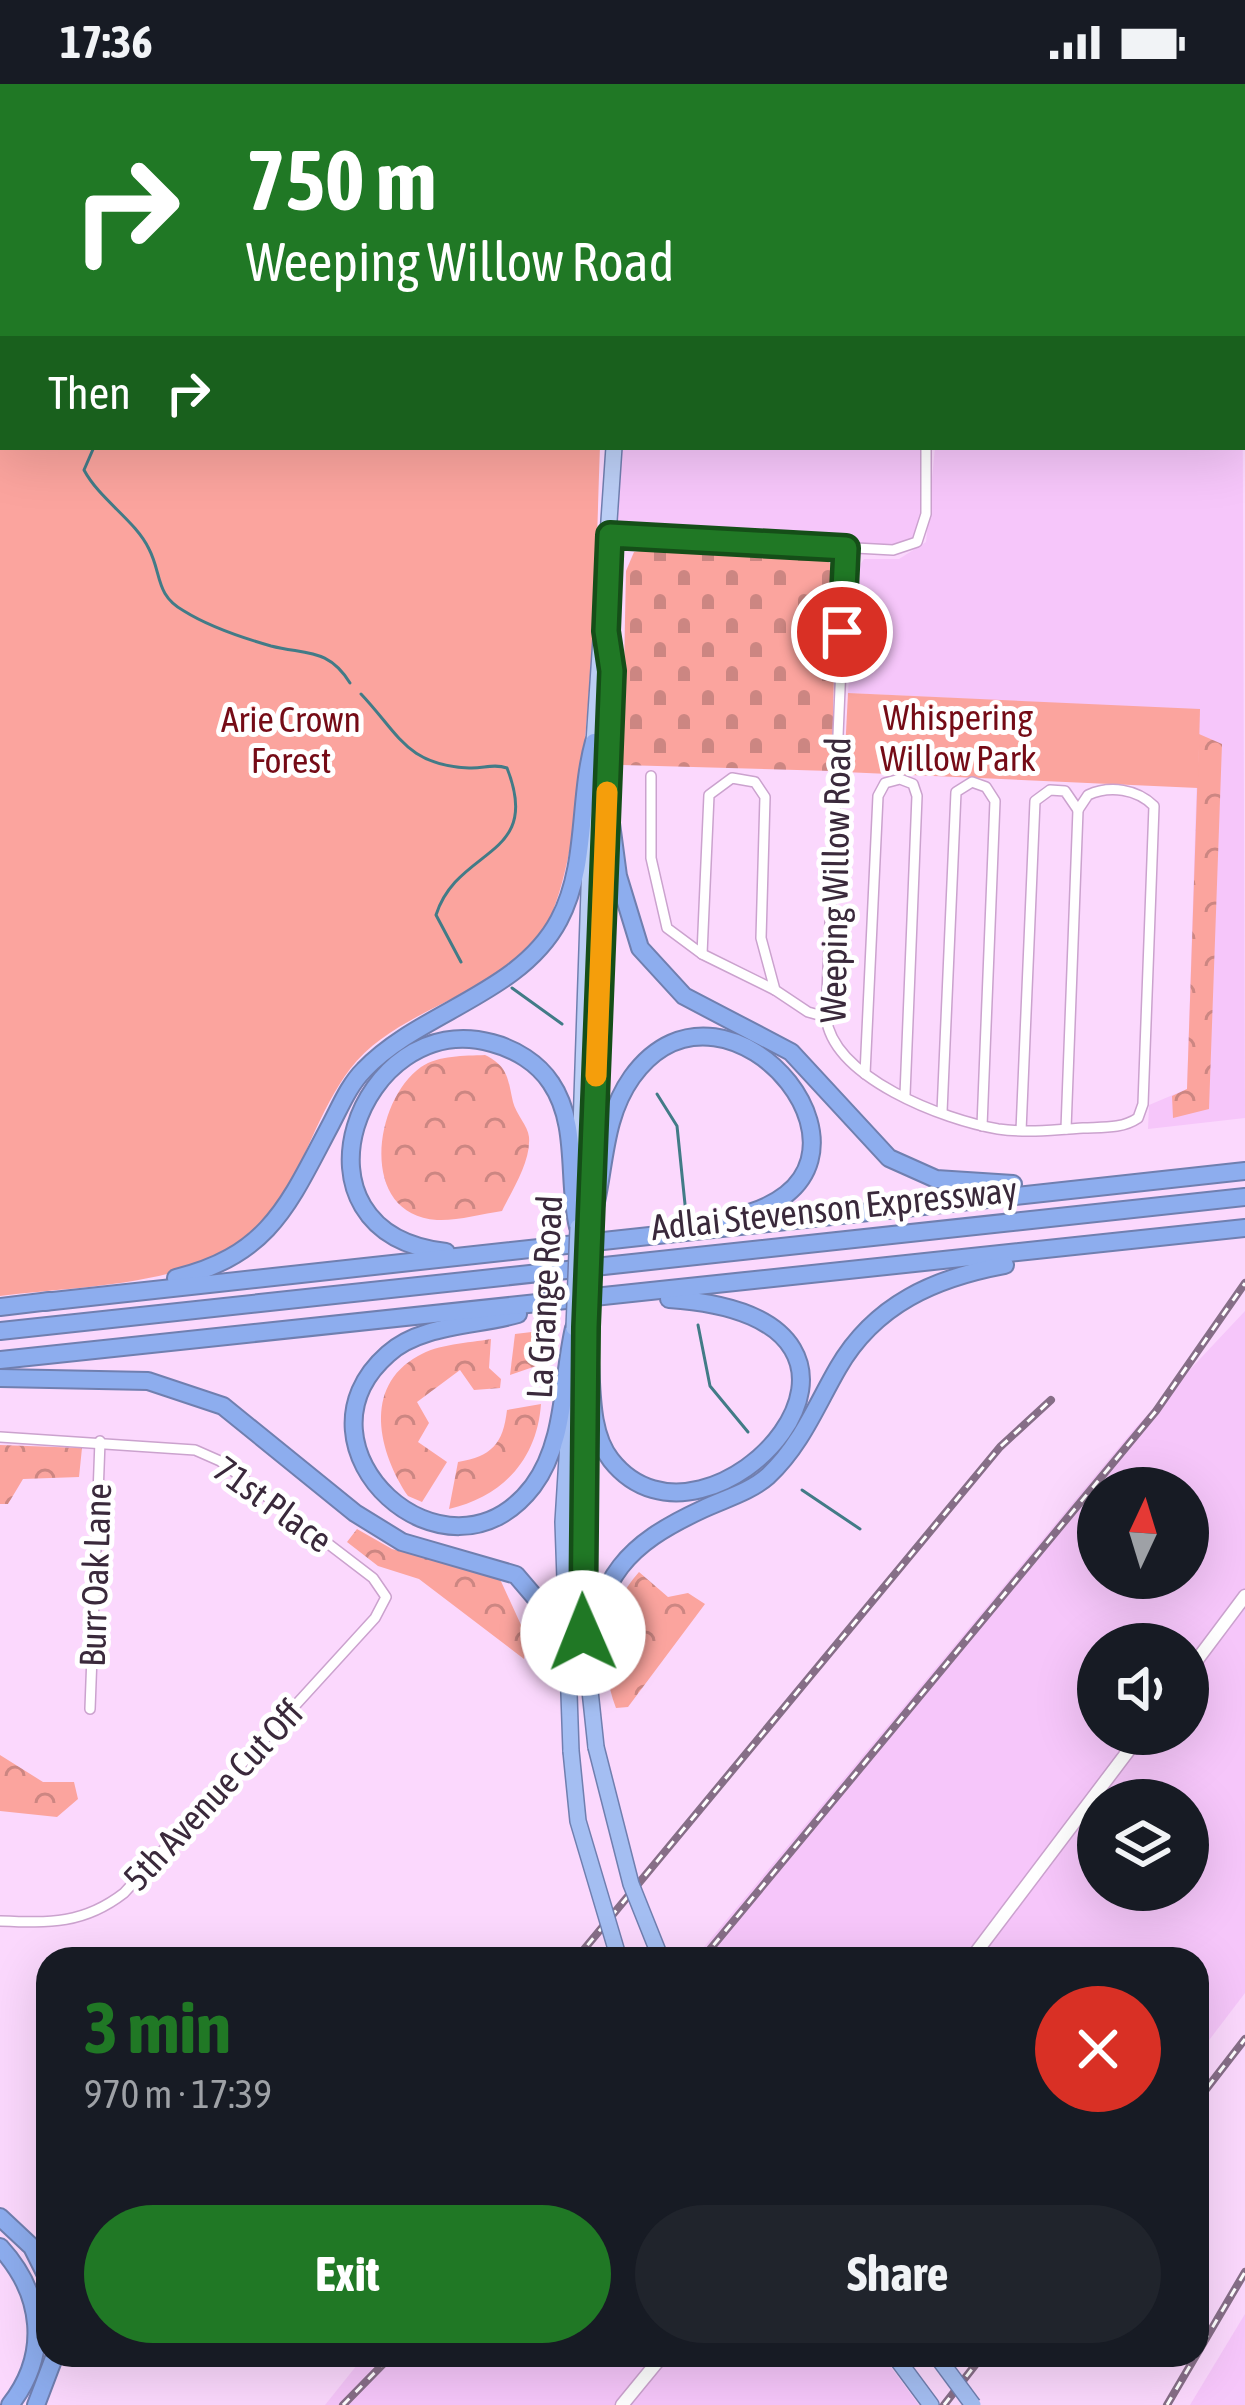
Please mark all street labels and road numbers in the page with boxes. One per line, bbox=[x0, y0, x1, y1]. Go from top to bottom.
street label: Weeping Willow Road bbox=[812, 737, 858, 1023]
street label: Adlai Stevenson Expressway bbox=[649, 1168, 1019, 1248]
street label: La Grange Road bbox=[518, 1194, 570, 1400]
street label: 71st Place bbox=[206, 1447, 340, 1561]
street label: Burr Oak Lane bbox=[71, 1483, 119, 1667]
street label: 5th Avenue Cut Off bbox=[115, 1692, 311, 1898]

